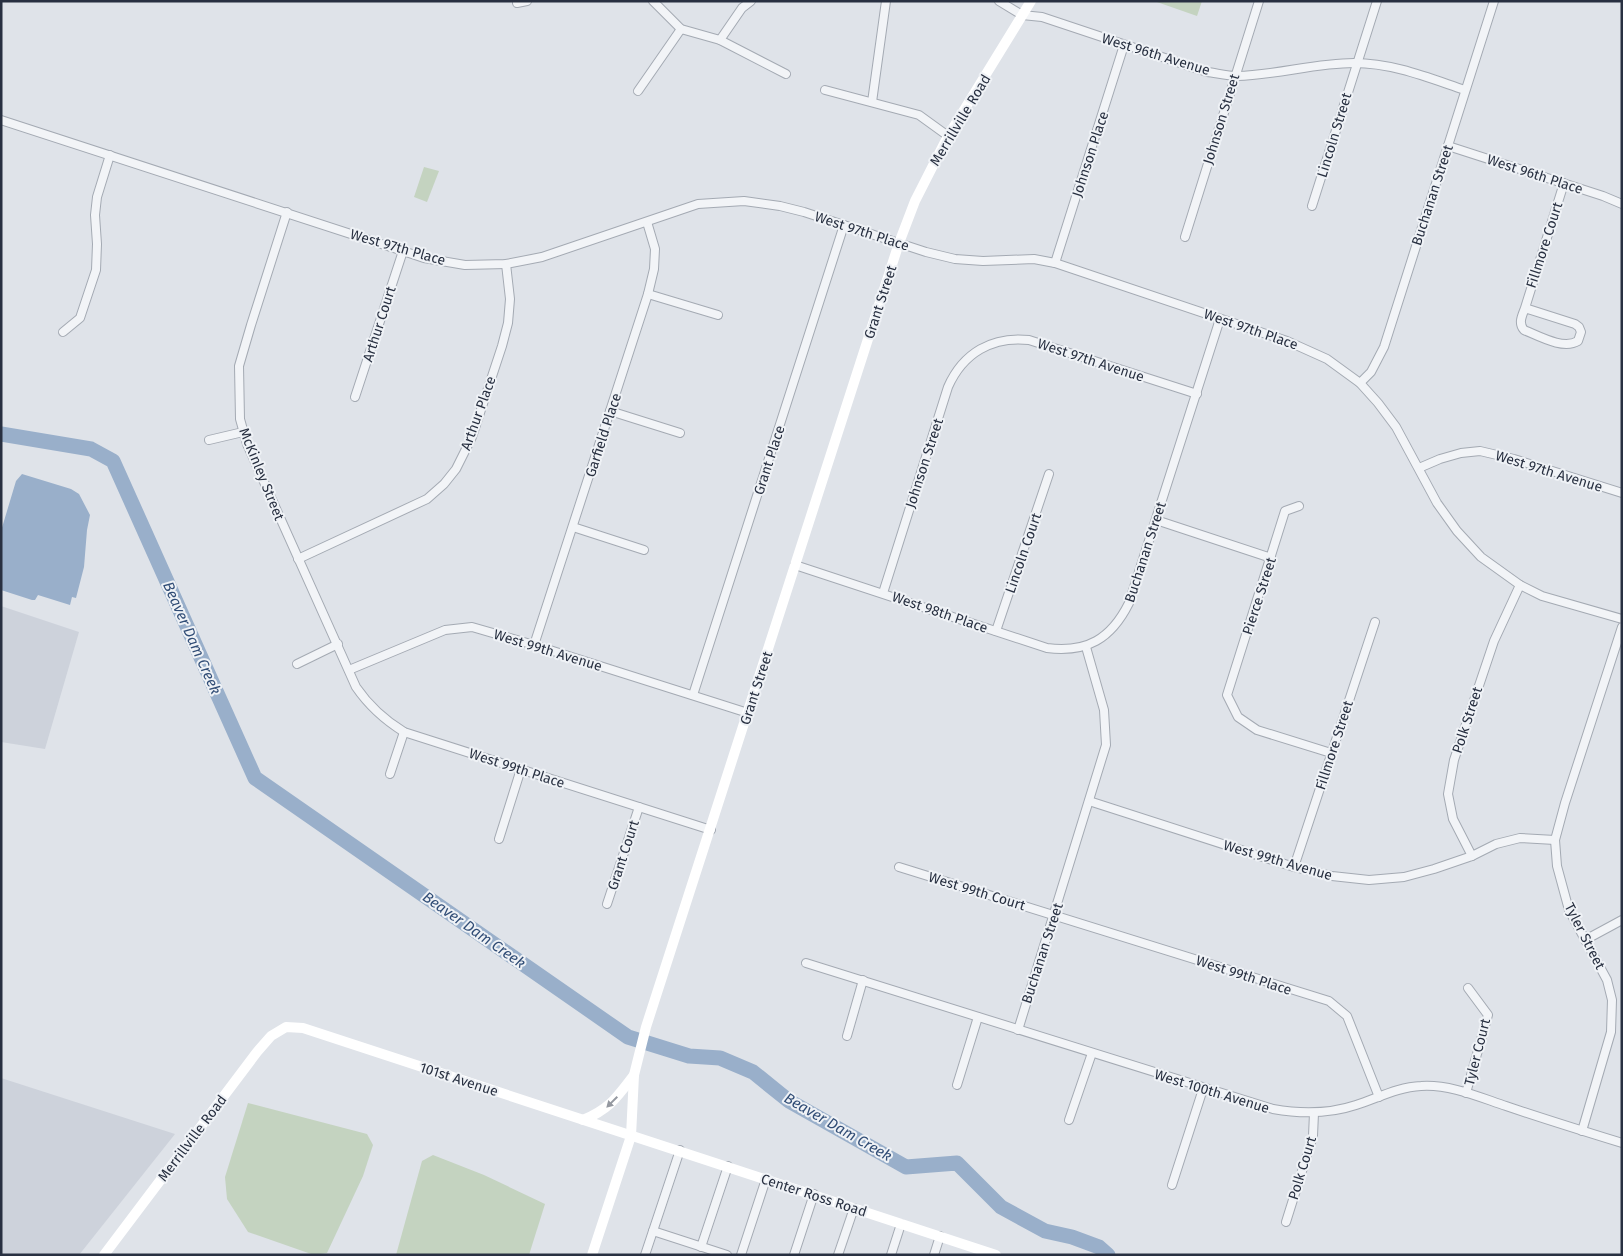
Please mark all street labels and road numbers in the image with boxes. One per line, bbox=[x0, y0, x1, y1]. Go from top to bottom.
street label: West 96th Avenue bbox=[1100, 30, 1212, 79]
street label: Merrillville Road bbox=[926, 71, 994, 169]
street label: Johnson Street bbox=[1200, 71, 1244, 166]
street label: Lincoln Street bbox=[1314, 90, 1356, 180]
street label: Johnson Place bbox=[1069, 109, 1112, 199]
street label: Buchanan Street bbox=[1408, 142, 1457, 248]
street label: West 96th Place bbox=[1485, 151, 1585, 198]
street label: Fillmore Court bbox=[1523, 199, 1567, 290]
street label: West 97th Place bbox=[812, 208, 911, 255]
street label: West 97th Place bbox=[348, 226, 447, 269]
street label: Grant Street bbox=[861, 262, 901, 341]
street label: Arthur Court bbox=[359, 283, 400, 364]
street label: West 97th Place bbox=[1202, 305, 1300, 354]
street label: West 97th Avenue bbox=[1035, 335, 1146, 386]
street label: Arthur Place bbox=[457, 374, 500, 453]
street label: Garfield Place bbox=[582, 391, 625, 479]
street label: Johnson Street bbox=[902, 415, 947, 510]
street label: Grant Place bbox=[750, 423, 789, 497]
street label: McKinley Street bbox=[235, 425, 288, 524]
street label: West 97th Avenue bbox=[1493, 447, 1604, 496]
street label: Buchanan Street bbox=[1121, 499, 1170, 605]
street label: Lincoln Court bbox=[1002, 510, 1046, 596]
street label: Pierce Street bbox=[1239, 554, 1280, 637]
street label: West 98th Place bbox=[890, 588, 990, 637]
street label: West 99th Avenue bbox=[492, 626, 604, 675]
street label: Grant Street bbox=[737, 648, 777, 727]
street label: Polk Street bbox=[1449, 684, 1486, 756]
street label: Fillmore Street bbox=[1312, 697, 1357, 792]
street label: West 99th Place bbox=[467, 745, 567, 792]
street label: Grant Court bbox=[604, 817, 643, 892]
street label: West 99th Avenue bbox=[1221, 837, 1334, 884]
street label: West 99th Court bbox=[926, 869, 1028, 915]
street label: Buchanan Street bbox=[1018, 900, 1067, 1006]
street label: Tyler Street bbox=[1561, 900, 1609, 973]
street label: West 99th Place bbox=[1194, 952, 1294, 999]
street label: Tyler Court bbox=[1461, 1016, 1494, 1088]
street label: 101st Avenue bbox=[418, 1059, 500, 1100]
street label: West 100th Avenue bbox=[1152, 1066, 1271, 1117]
street label: Merrillville Road bbox=[154, 1092, 230, 1185]
street label: Polk Court bbox=[1285, 1134, 1320, 1202]
street label: Center Ross Road bbox=[759, 1170, 869, 1221]

